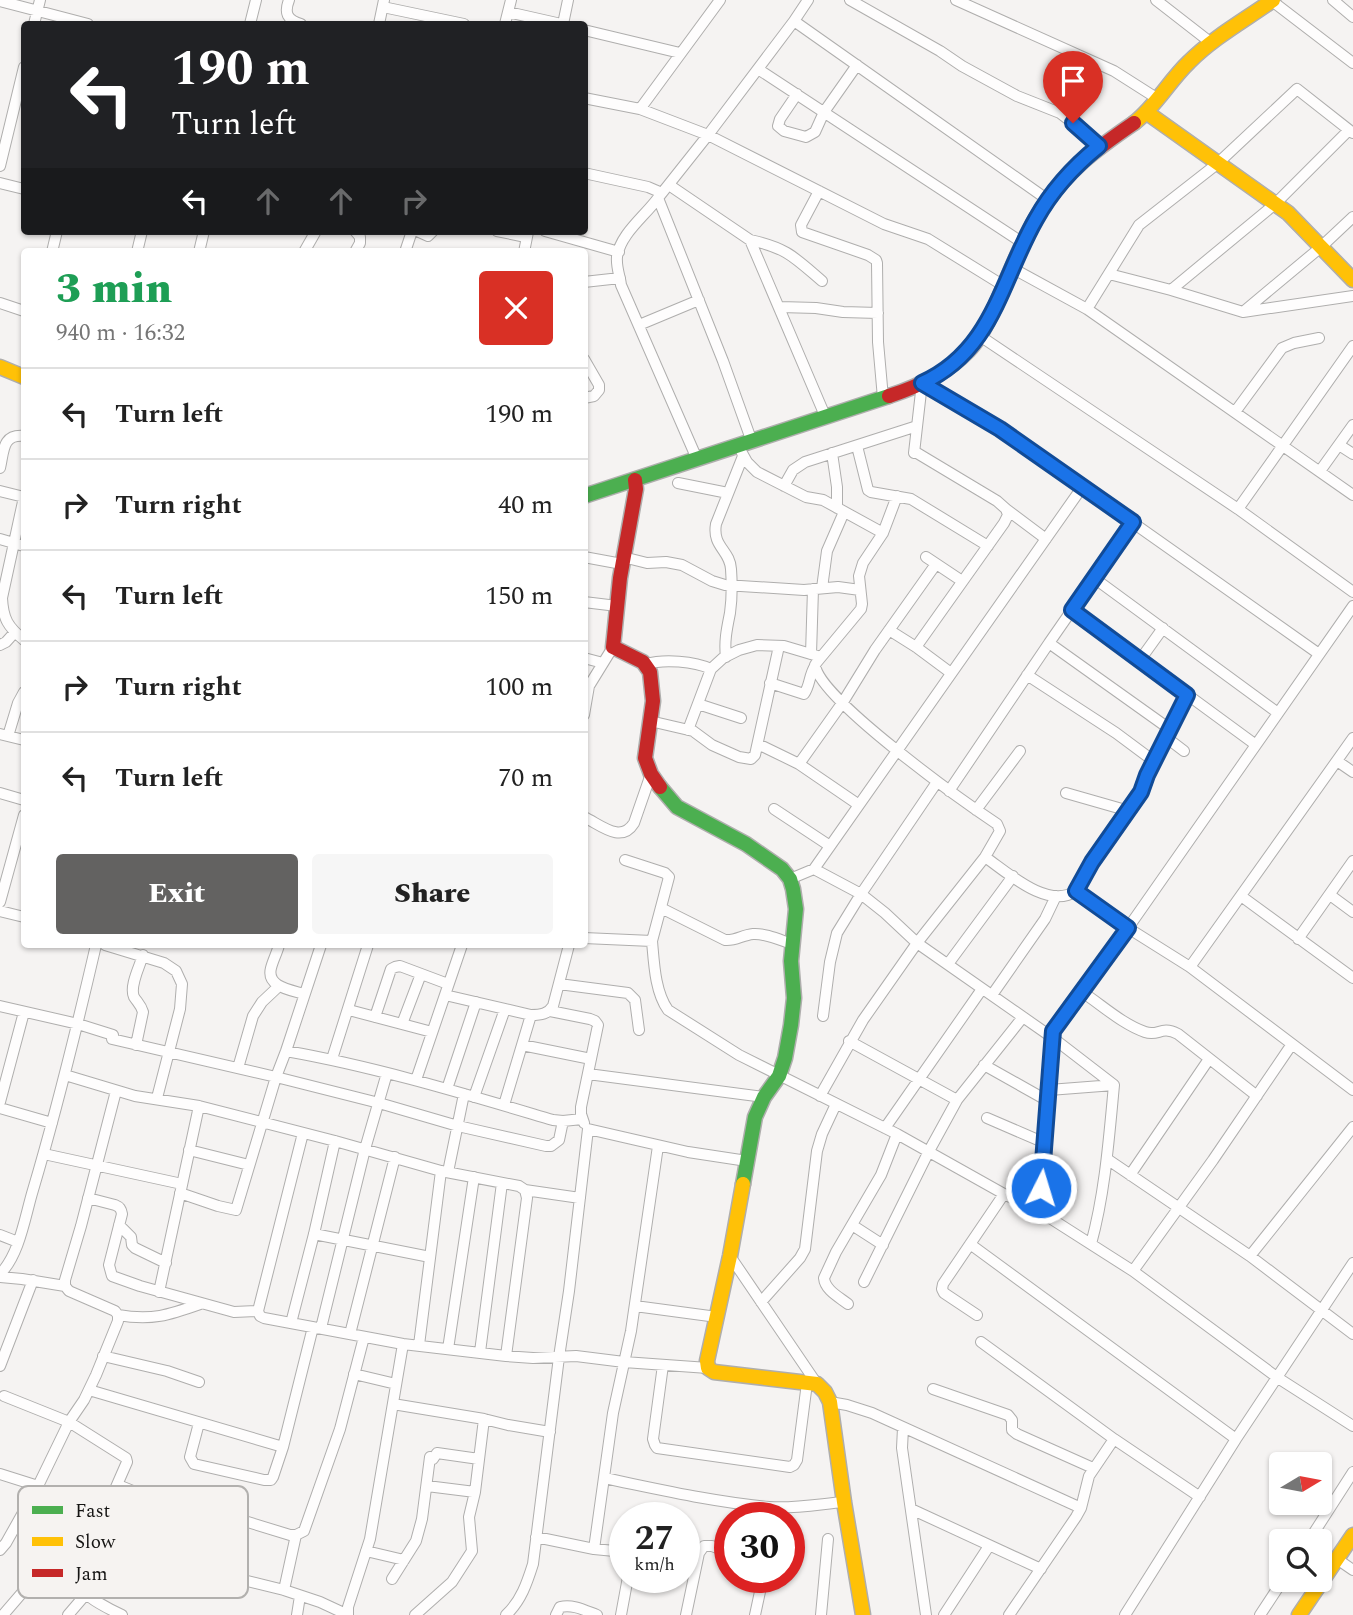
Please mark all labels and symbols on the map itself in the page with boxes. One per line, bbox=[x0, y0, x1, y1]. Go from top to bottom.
pin bbox=[1043, 51, 1103, 123]
position arrow bbox=[1004, 1151, 1078, 1225]
north arrow bbox=[1269, 1452, 1332, 1516]
legend bbox=[18, 1486, 248, 1598]
text: Fast bbox=[75, 1497, 111, 1526]
speed limit sign: 30 bbox=[714, 1502, 805, 1593]
text: Slow bbox=[75, 1528, 116, 1557]
text: Jam bbox=[75, 1560, 107, 1589]

